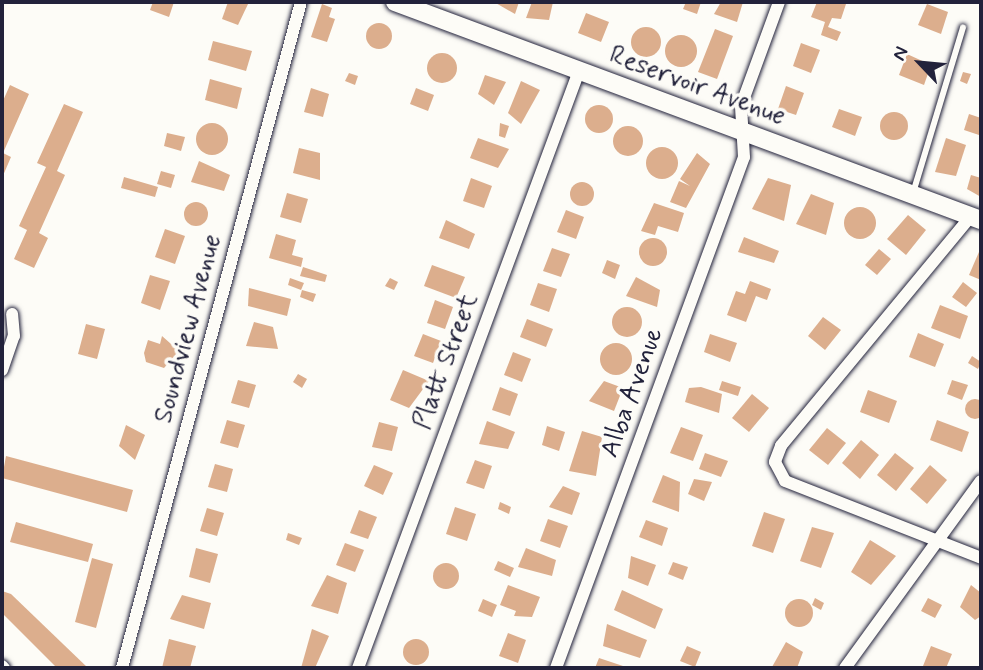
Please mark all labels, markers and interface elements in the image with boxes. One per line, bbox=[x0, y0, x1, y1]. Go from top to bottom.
north arrow bbox=[885, 28, 955, 98]
street label: Reservoir Avenue bbox=[602, 40, 792, 134]
text: N bbox=[887, 42, 915, 65]
street label: Soundview Avenue bbox=[148, 229, 230, 429]
street label: Platt Street bbox=[408, 290, 486, 434]
street label: Alba Avenue bbox=[594, 322, 672, 464]

